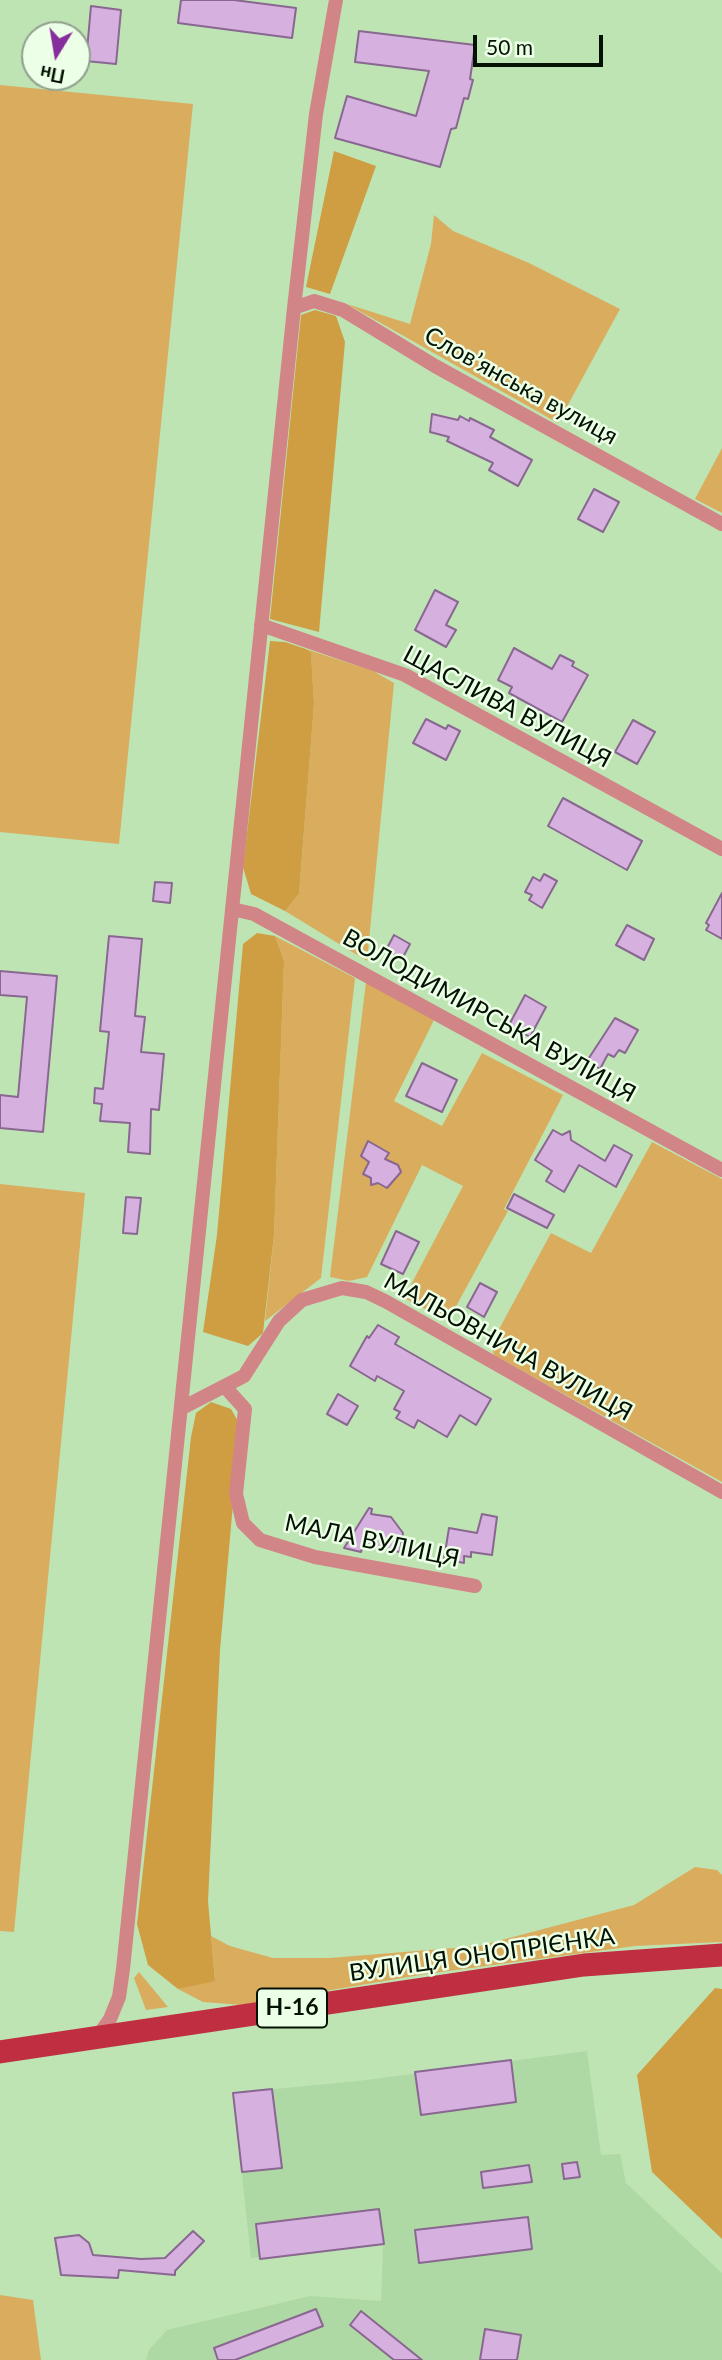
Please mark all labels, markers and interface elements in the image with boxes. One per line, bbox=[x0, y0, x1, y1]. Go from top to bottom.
north arrow bbox=[21, 21, 91, 91]
scale bar bbox=[477, 21, 606, 65]
text: 50 m bbox=[486, 34, 533, 59]
text: Пн bbox=[38, 61, 67, 89]
street label: Словʼянська вулиця bbox=[419, 321, 623, 451]
street label: ЩАСЛИВА ВУЛИЦЯ bbox=[398, 640, 616, 774]
street label: ВОЛОДИМИРСЬКА ВУЛИЦЯ bbox=[337, 923, 641, 1109]
street label: МАЛЬОВНИЧА ВУЛИЦЯ bbox=[379, 1267, 637, 1427]
street label: МАЛА ВУЛИЦЯ bbox=[282, 1508, 462, 1574]
street label: ВУЛИЦЯ ОНОПРІЄНКА bbox=[347, 1922, 617, 1988]
road number: Н-16 bbox=[257, 1988, 327, 2027]

